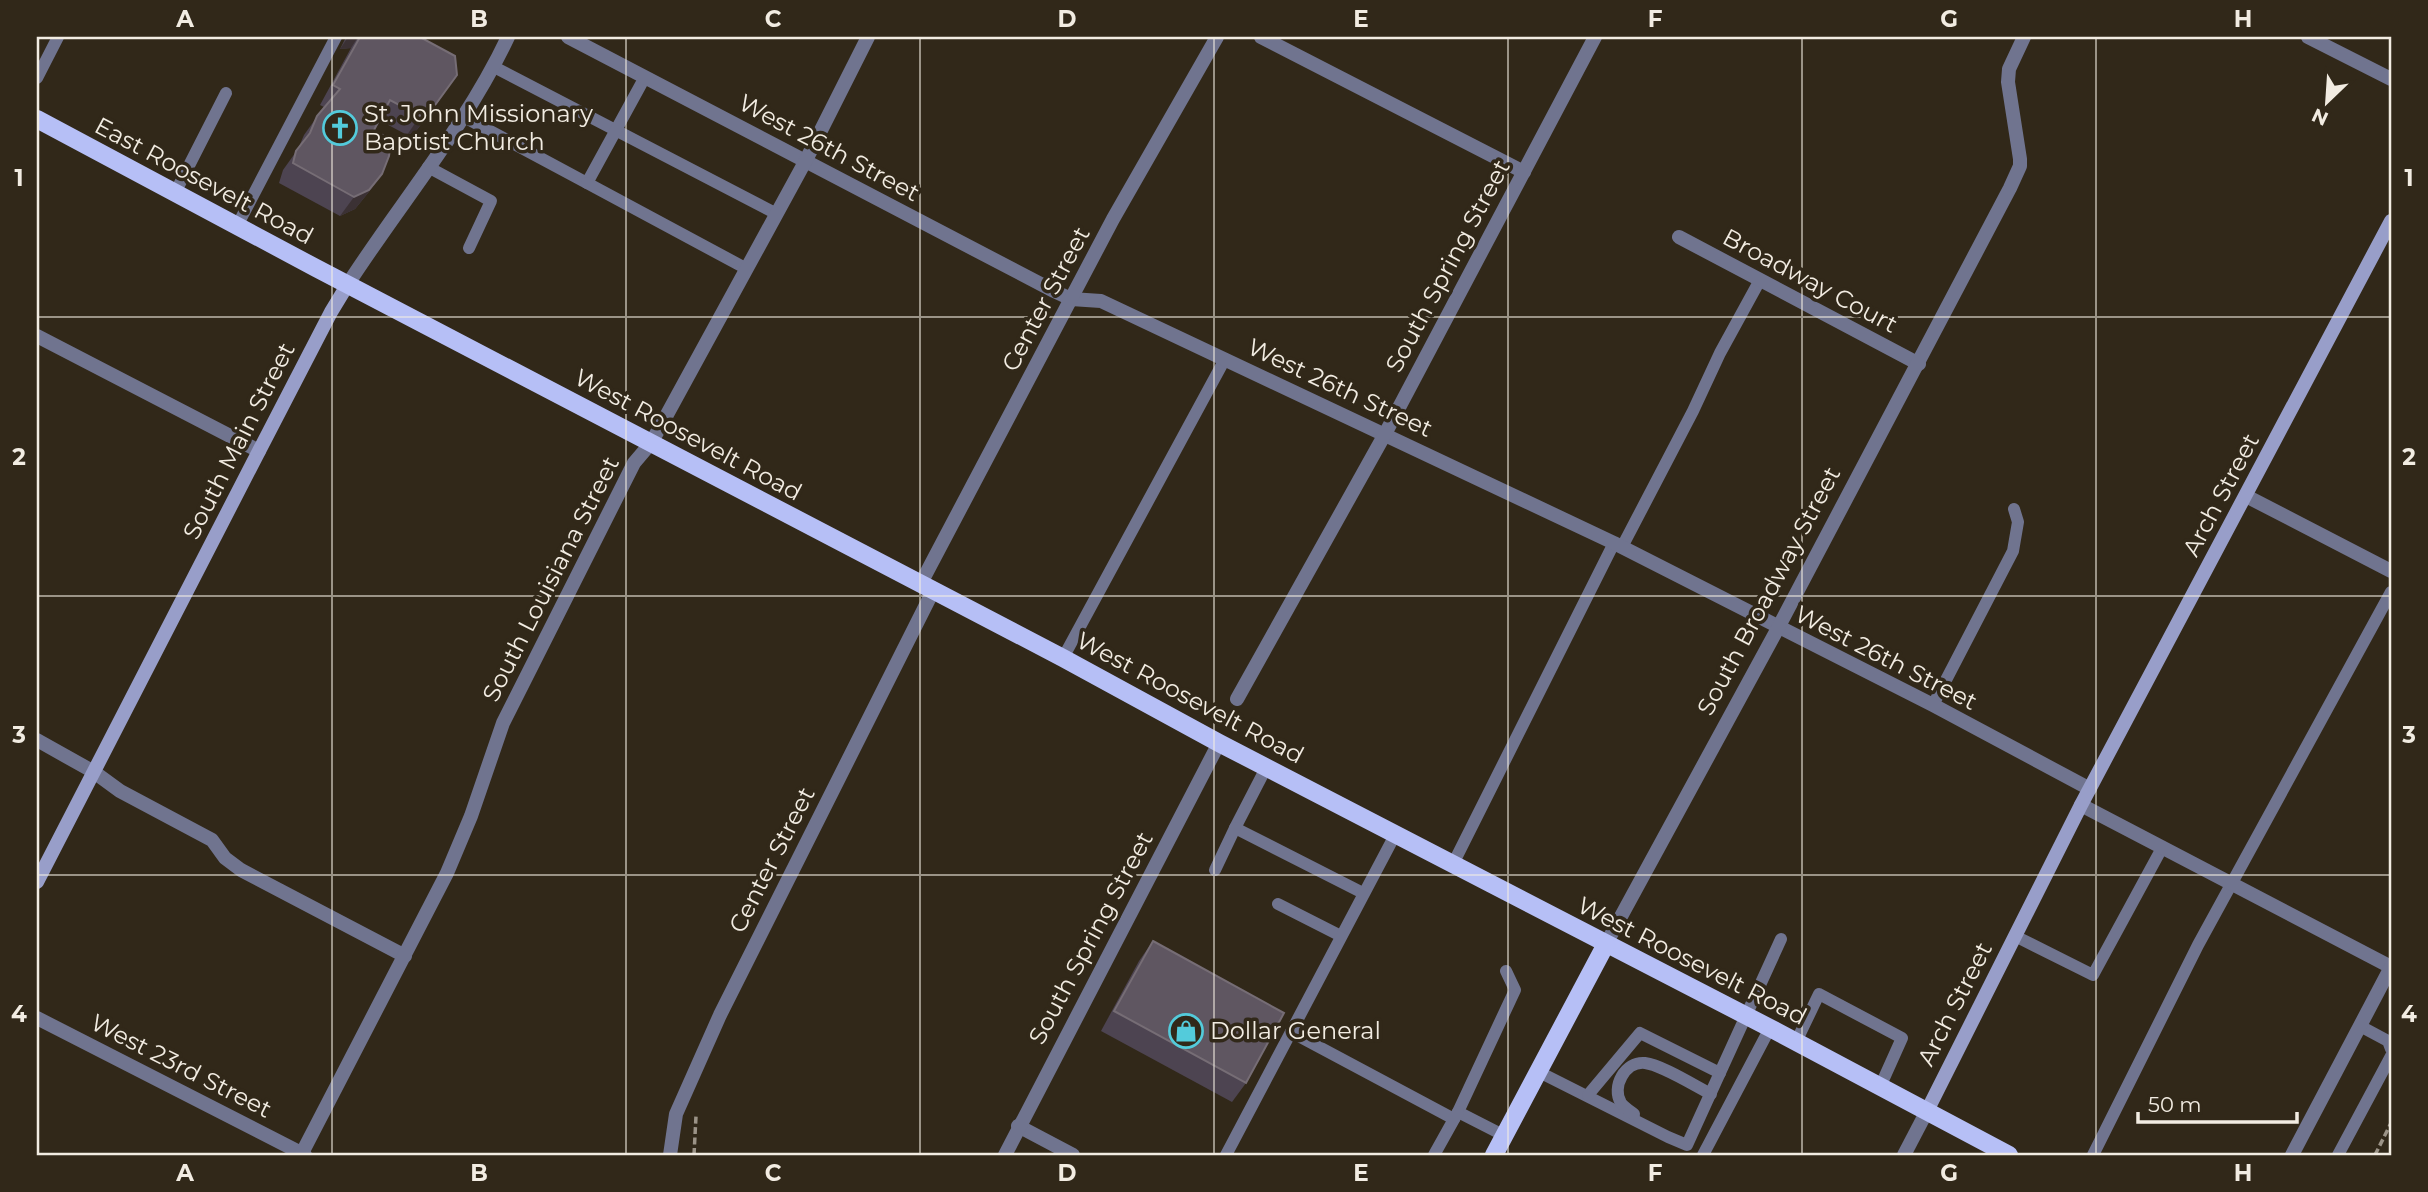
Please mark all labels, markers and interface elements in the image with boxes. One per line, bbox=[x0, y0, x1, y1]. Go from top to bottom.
text: A bbox=[175, 5, 194, 33]
text: B bbox=[470, 5, 488, 33]
text: C bbox=[765, 5, 782, 33]
text: D bbox=[1058, 5, 1077, 33]
text: E bbox=[1353, 5, 1369, 33]
text: F bbox=[1648, 5, 1663, 33]
text: G bbox=[1940, 5, 1958, 33]
text: H bbox=[2234, 5, 2252, 33]
north arrow bbox=[2292, 66, 2362, 136]
street label: West 26th Street bbox=[734, 88, 925, 208]
place label: St. John Missionary Baptist Church bbox=[364, 99, 593, 156]
text: N bbox=[2308, 103, 2332, 131]
church icon: St. John Missionary Baptist Church bbox=[321, 109, 359, 147]
street label: East Roosevelt Road bbox=[90, 111, 318, 250]
street label: South Spring Street bbox=[1379, 154, 1516, 377]
text: 1 bbox=[14, 164, 24, 192]
text: 1 bbox=[2404, 164, 2414, 192]
street label: Center Street bbox=[995, 221, 1096, 376]
street label: Broadway Court bbox=[1718, 222, 1903, 339]
street label: West 26th Street bbox=[1243, 332, 1437, 443]
street label: South Main Street bbox=[176, 337, 301, 544]
street label: West Roosevelt Road bbox=[570, 362, 807, 507]
street label: Arch Street bbox=[2176, 428, 2265, 561]
text: 2 bbox=[12, 443, 26, 471]
text: 2 bbox=[2402, 443, 2416, 471]
street label: South Louisiana Street bbox=[476, 451, 625, 706]
street label: South Broadway Street bbox=[1691, 461, 1847, 720]
street label: West 26th Street bbox=[1790, 599, 1982, 716]
street label: West Roosevelt Road bbox=[1072, 625, 1309, 770]
text: 3 bbox=[11, 721, 26, 749]
text: 3 bbox=[2401, 721, 2416, 749]
street label: Center Street bbox=[722, 782, 821, 937]
street label: South Spring Street bbox=[1022, 826, 1159, 1049]
street label: West Roosevelt Road bbox=[1573, 890, 1812, 1031]
street label: Arch Street bbox=[1911, 937, 1998, 1070]
text: 4 bbox=[11, 1000, 27, 1028]
text: 4 bbox=[2401, 1000, 2417, 1028]
street label: West 23rd Street bbox=[86, 1007, 277, 1124]
shop icon: Dollar General bbox=[1167, 1012, 1205, 1050]
place label: Dollar General bbox=[1210, 1016, 1381, 1045]
scale bar bbox=[2138, 1080, 2297, 1124]
text: 50 m bbox=[2148, 1092, 2202, 1117]
text: A bbox=[175, 1159, 194, 1187]
text: B bbox=[470, 1159, 488, 1187]
text: C bbox=[765, 1159, 782, 1187]
text: D bbox=[1058, 1159, 1077, 1187]
text: E bbox=[1353, 1159, 1369, 1187]
text: F bbox=[1648, 1159, 1663, 1187]
text: G bbox=[1940, 1159, 1958, 1187]
text: H bbox=[2234, 1159, 2252, 1187]

